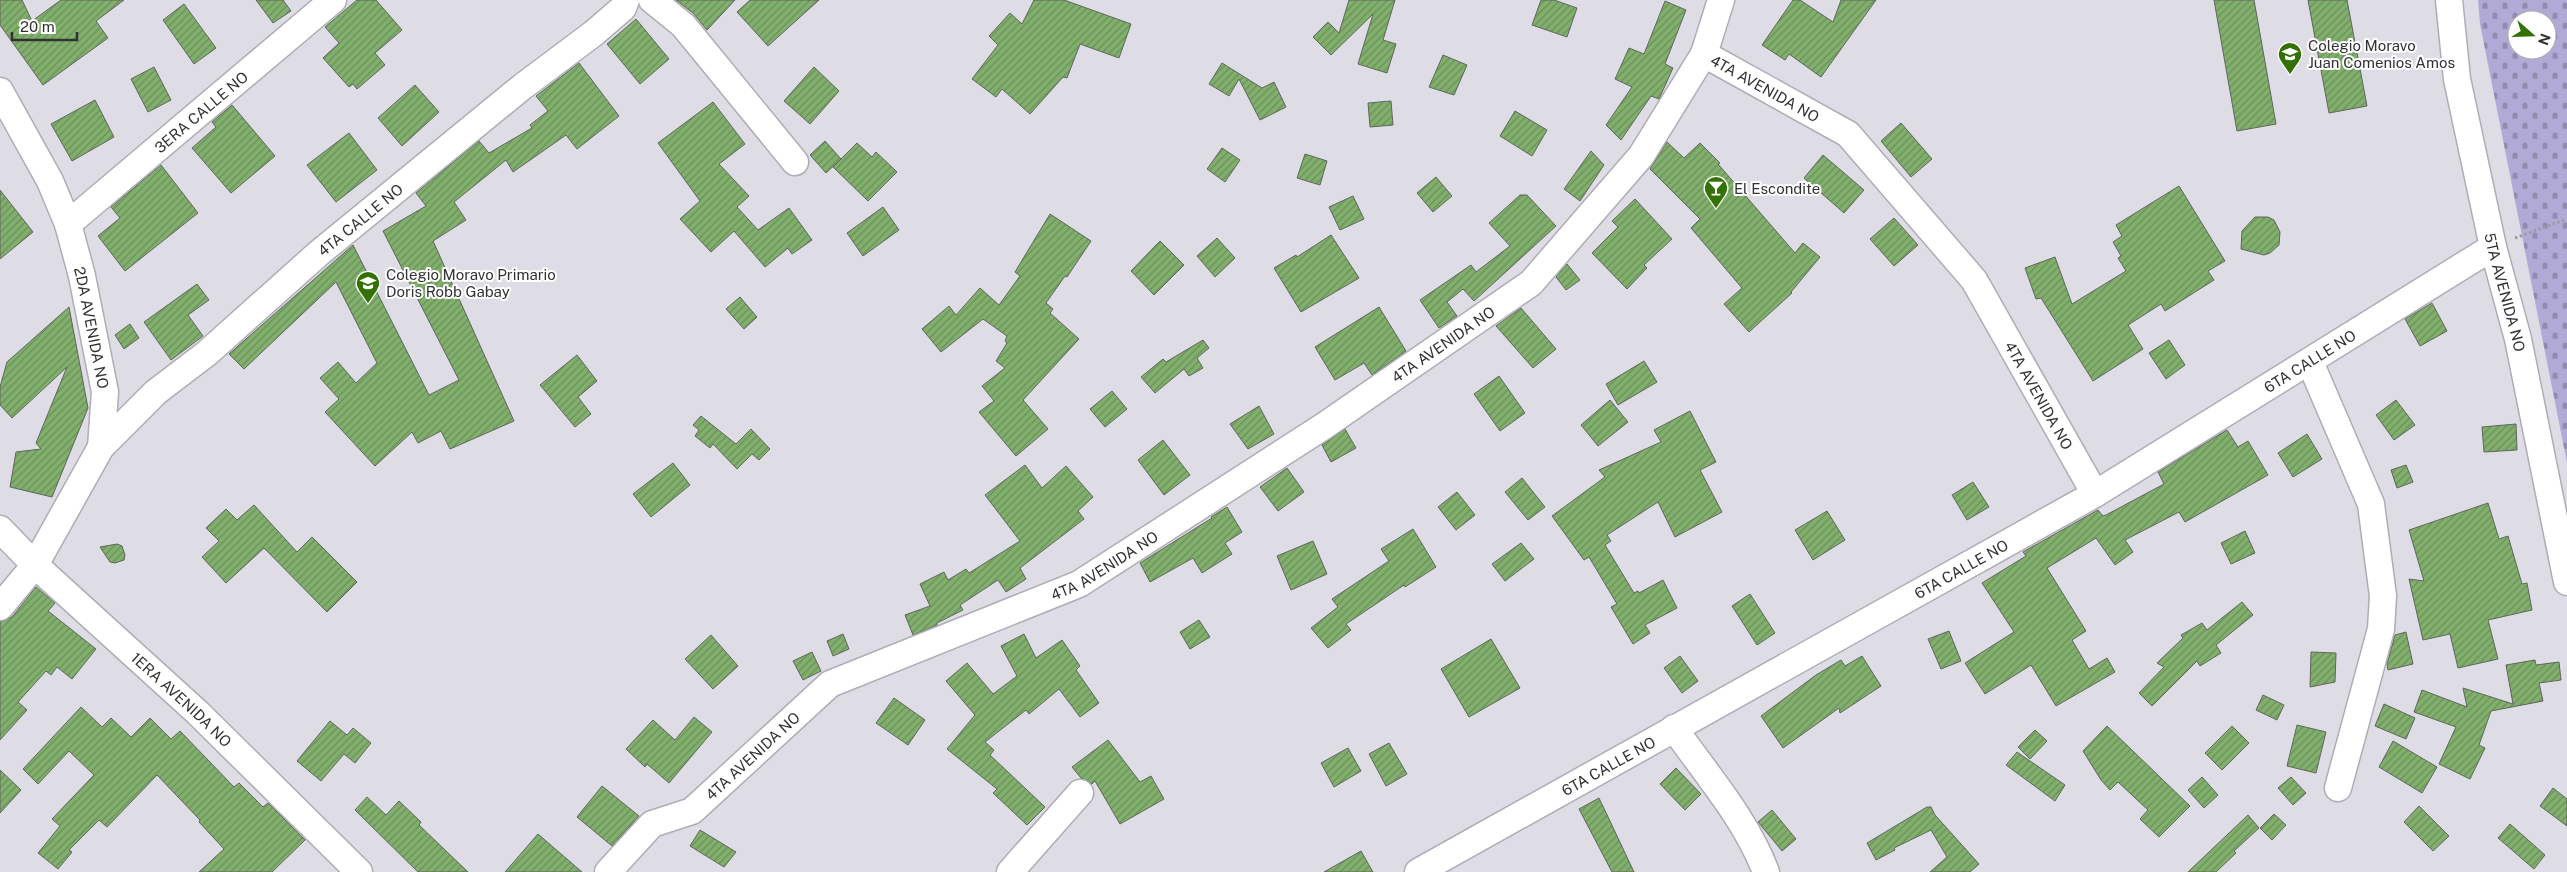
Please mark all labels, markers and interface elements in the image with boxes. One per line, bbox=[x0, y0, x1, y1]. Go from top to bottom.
scale bar bbox=[12, 10, 78, 42]
north arrow bbox=[2507, 10, 2557, 60]
text: 20 m bbox=[20, 18, 55, 35]
text: N bbox=[2535, 32, 2554, 47]
place label: Colegio Moravo Juan Comenios Amos bbox=[2308, 37, 2455, 71]
school or university icon: Colegio Moravo Juan Comenios Amos bbox=[2277, 41, 2303, 75]
street label: 4TA AVENIDA NO bbox=[1708, 51, 1822, 125]
street label: 3ERA CALLE NO bbox=[151, 67, 251, 156]
bar icon: El Escondite bbox=[1703, 175, 1729, 209]
street label: 4TA CALLE NO bbox=[314, 180, 406, 259]
place label: El Escondite bbox=[1734, 180, 1820, 197]
street label: 5TA AVENIDA NO bbox=[2482, 231, 2529, 353]
street label: 2DA AVENIDA NO bbox=[71, 265, 113, 390]
place label: Colegio Moravo Primario Doris Robb Gabay bbox=[386, 266, 556, 300]
school or university icon: Colegio Moravo Primario Doris Robb Gabay bbox=[355, 270, 381, 304]
street label: 4TA AVENIDA NO bbox=[1388, 302, 1498, 386]
street label: 6TA CALLE NO bbox=[2261, 326, 2359, 396]
street label: 4TA AVENIDA NO bbox=[2002, 338, 2077, 452]
street label: 4TA AVENIDA NO bbox=[1048, 527, 1161, 603]
street label: 6TA CALLE NO bbox=[1911, 536, 2011, 602]
street label: 1ERA AVENIDA NO bbox=[128, 648, 235, 750]
street label: 4TA AVENIDA NO bbox=[702, 708, 803, 803]
street label: 6TA CALLE NO bbox=[1559, 733, 1658, 799]

